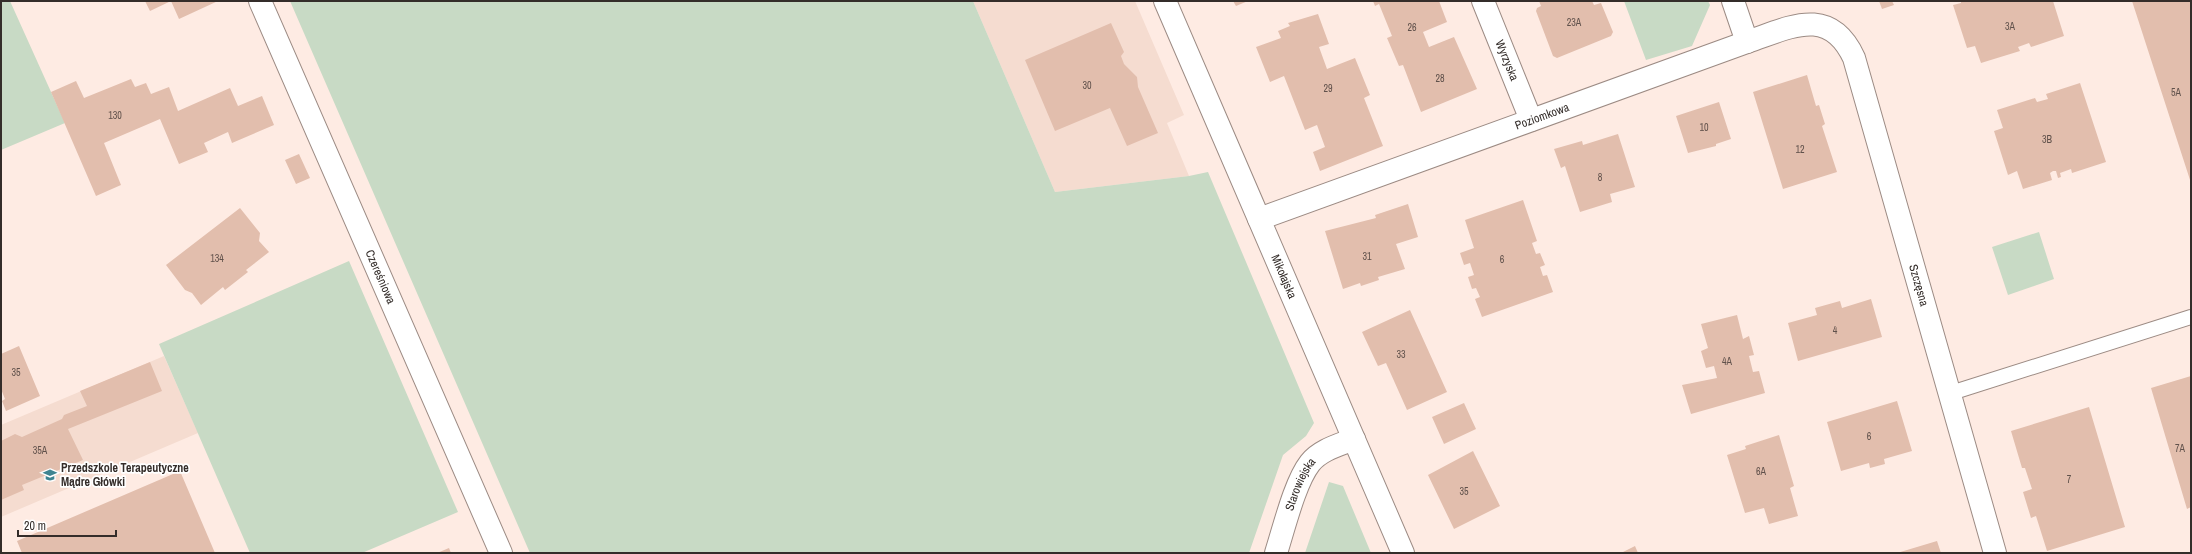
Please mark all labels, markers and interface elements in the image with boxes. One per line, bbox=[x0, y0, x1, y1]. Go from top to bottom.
house number: 23A bbox=[1567, 16, 1582, 29]
house number: 3A bbox=[2005, 20, 2016, 33]
house number: 26 bbox=[1407, 21, 1417, 34]
street label: Wyrzyska bbox=[1492, 38, 1523, 84]
house number: 28 bbox=[1435, 72, 1445, 85]
house number: 30 bbox=[1082, 79, 1092, 92]
house number: 29 bbox=[1323, 82, 1333, 95]
house number: 5A bbox=[2171, 86, 2182, 99]
street label: Poziomkowa bbox=[1513, 99, 1572, 134]
house number: 130 bbox=[108, 109, 122, 122]
house number: 10 bbox=[1699, 121, 1709, 134]
house number: 3B bbox=[2042, 133, 2053, 146]
house number: 12 bbox=[1795, 143, 1805, 156]
house number: 8 bbox=[1598, 171, 1603, 184]
street label: Czereśniowa bbox=[362, 247, 399, 307]
house number: 31 bbox=[1362, 250, 1372, 263]
house number: 134 bbox=[210, 252, 224, 265]
street label: Mikołajska bbox=[1267, 252, 1301, 301]
house number: 6 bbox=[1500, 253, 1505, 266]
street label: Szczęsna bbox=[1905, 263, 1932, 309]
house number: 4 bbox=[1833, 324, 1838, 337]
house number: 33 bbox=[1396, 348, 1406, 361]
house number: 4A bbox=[1722, 355, 1733, 368]
house number: 35 bbox=[11, 366, 21, 379]
house number: 6 bbox=[1867, 430, 1872, 443]
house number: 7A bbox=[2175, 442, 2186, 455]
house number: 35A bbox=[33, 444, 48, 457]
street label: Starowiejska bbox=[1281, 454, 1319, 513]
place label: Przedszkole Terapeutyczne Mądre Główki bbox=[61, 460, 189, 490]
house number: 6A bbox=[1756, 465, 1767, 478]
school or university icon: Przedszkole Terapeutyczne Mądre Główki bbox=[42, 467, 58, 483]
house number: 7 bbox=[2067, 473, 2072, 486]
house number: 35 bbox=[1459, 485, 1469, 498]
scale bar bbox=[18, 512, 116, 538]
text: 20 m bbox=[24, 518, 46, 534]

